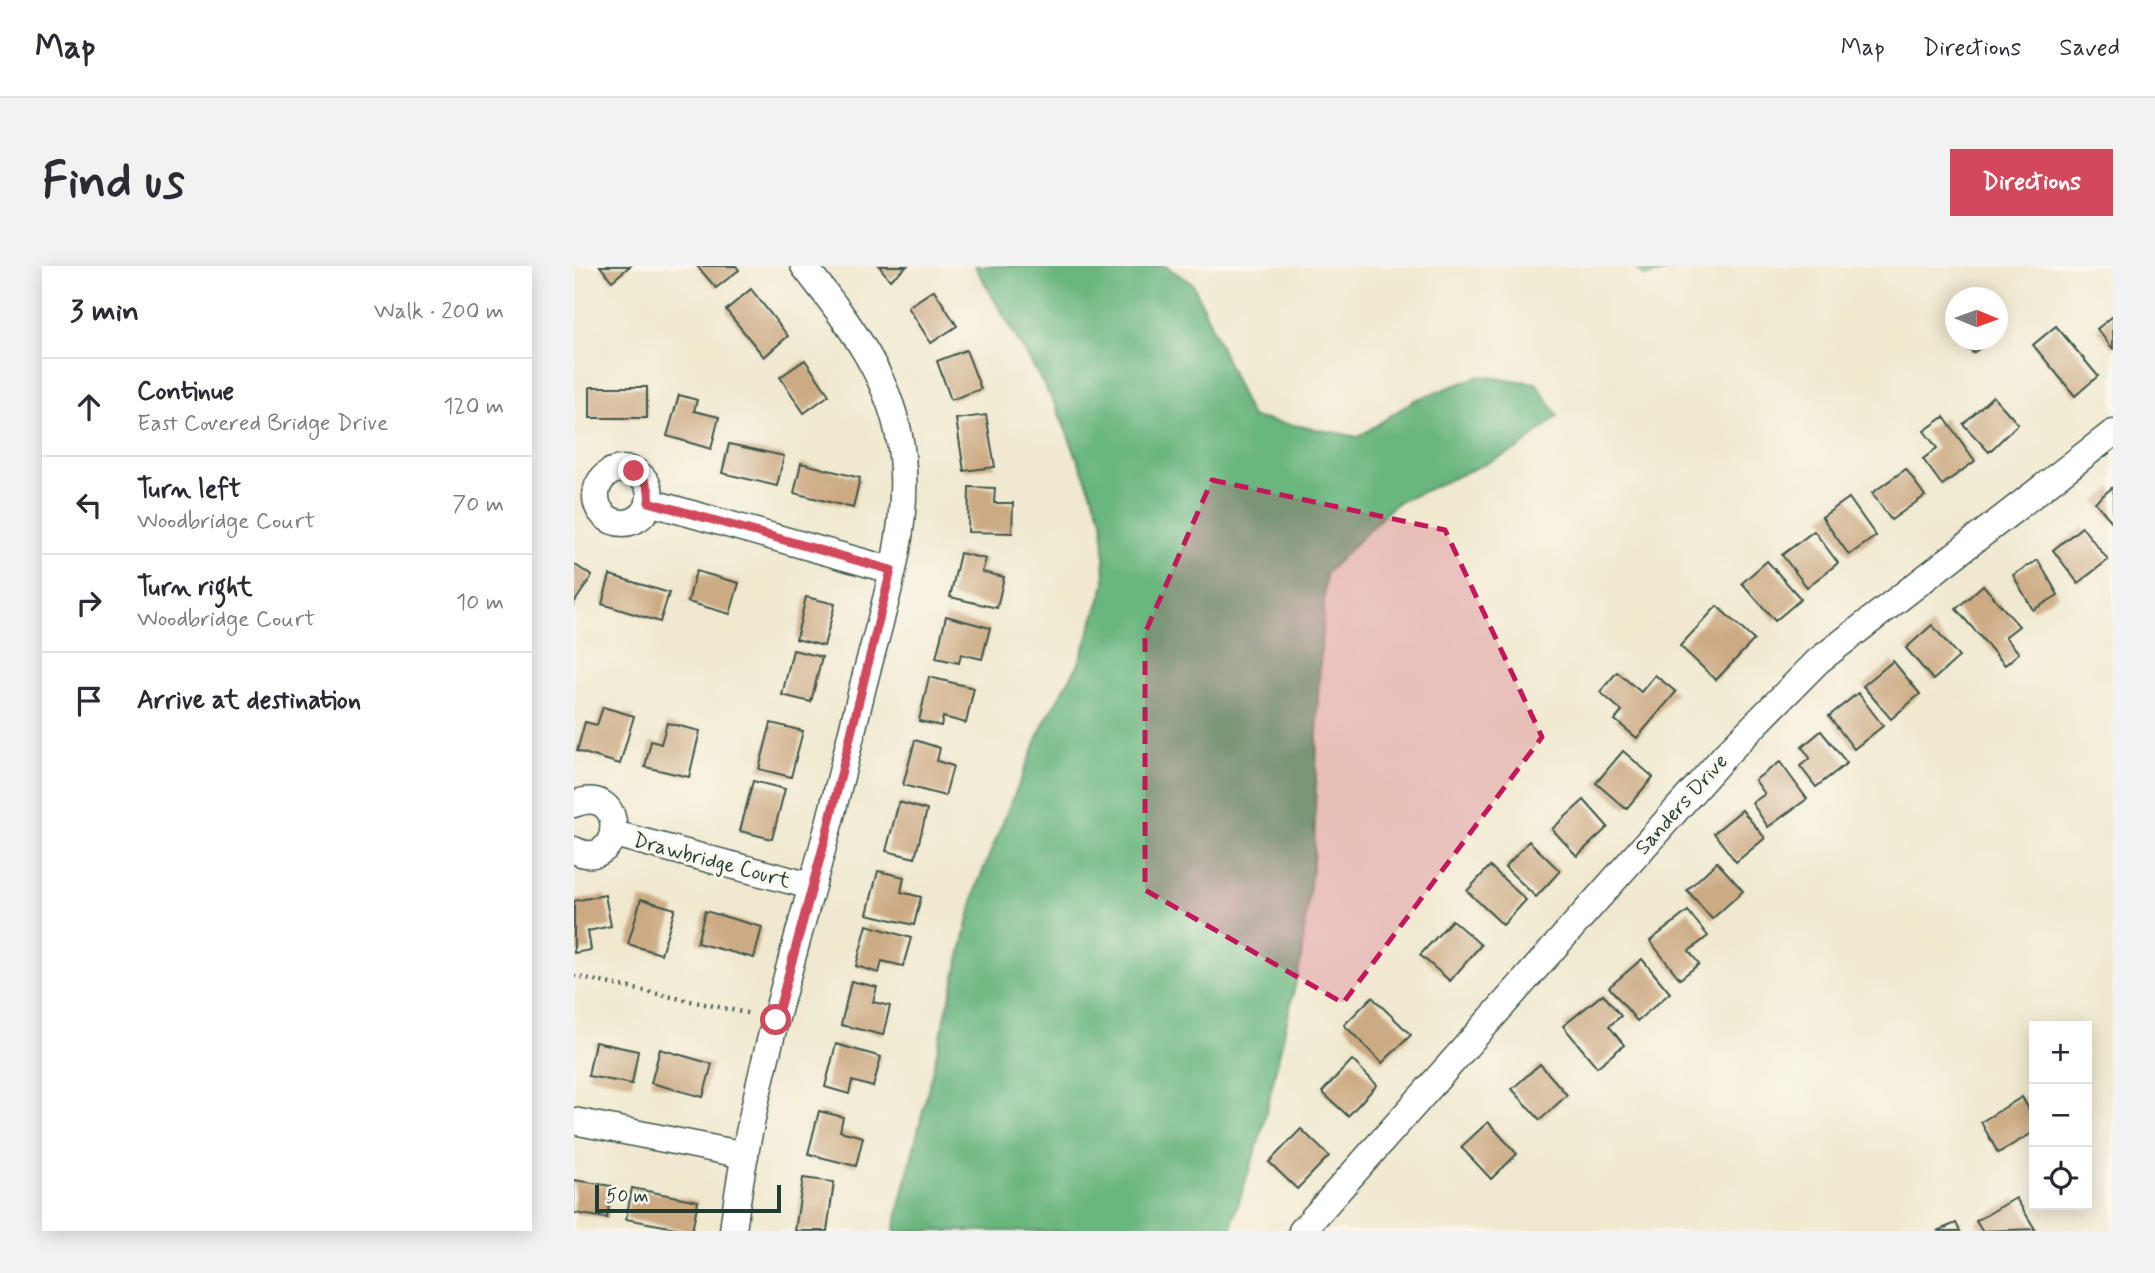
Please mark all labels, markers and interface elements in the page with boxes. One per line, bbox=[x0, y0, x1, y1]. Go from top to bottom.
text: Map bbox=[35, 26, 95, 70]
text: Map bbox=[1841, 33, 1885, 64]
text: Directions bbox=[1923, 33, 2021, 64]
text: Saved bbox=[2059, 33, 2120, 64]
button: Directions bbox=[1950, 149, 2113, 216]
text: Find us bbox=[42, 150, 185, 215]
north arrow bbox=[1945, 287, 2008, 350]
text: 3 min bbox=[70, 292, 139, 331]
text: Walk · 200 m bbox=[374, 297, 504, 327]
text: Continue bbox=[137, 375, 234, 409]
icon: ahead bbox=[70, 388, 108, 426]
text: 120 m bbox=[443, 392, 504, 422]
text: East Covered Bridge Drive bbox=[137, 409, 388, 439]
route end bbox=[618, 455, 649, 486]
text: Turn left bbox=[137, 473, 241, 507]
icon: left bbox=[70, 486, 108, 524]
text: 70 m bbox=[452, 490, 504, 520]
text: Woodbridge Court bbox=[137, 507, 315, 537]
text: Turn right bbox=[137, 571, 253, 605]
icon: right bbox=[70, 584, 108, 622]
text: 10 m bbox=[456, 588, 504, 618]
text: Woodbridge Court bbox=[137, 605, 315, 635]
icon: arrive bbox=[70, 682, 108, 720]
text: Arrive at destination bbox=[137, 684, 361, 718]
street label: Sanders Drive bbox=[1629, 748, 1734, 861]
street label: Drawbridge Court bbox=[630, 827, 794, 896]
route start bbox=[760, 1004, 791, 1035]
map controls bbox=[2029, 1021, 2092, 1210]
button: + bbox=[2029, 1021, 2092, 1084]
button: − bbox=[2029, 1084, 2092, 1147]
button: locate bbox=[2029, 1147, 2092, 1210]
scale bar bbox=[595, 1182, 780, 1214]
text: 50 m bbox=[606, 1184, 649, 1209]

